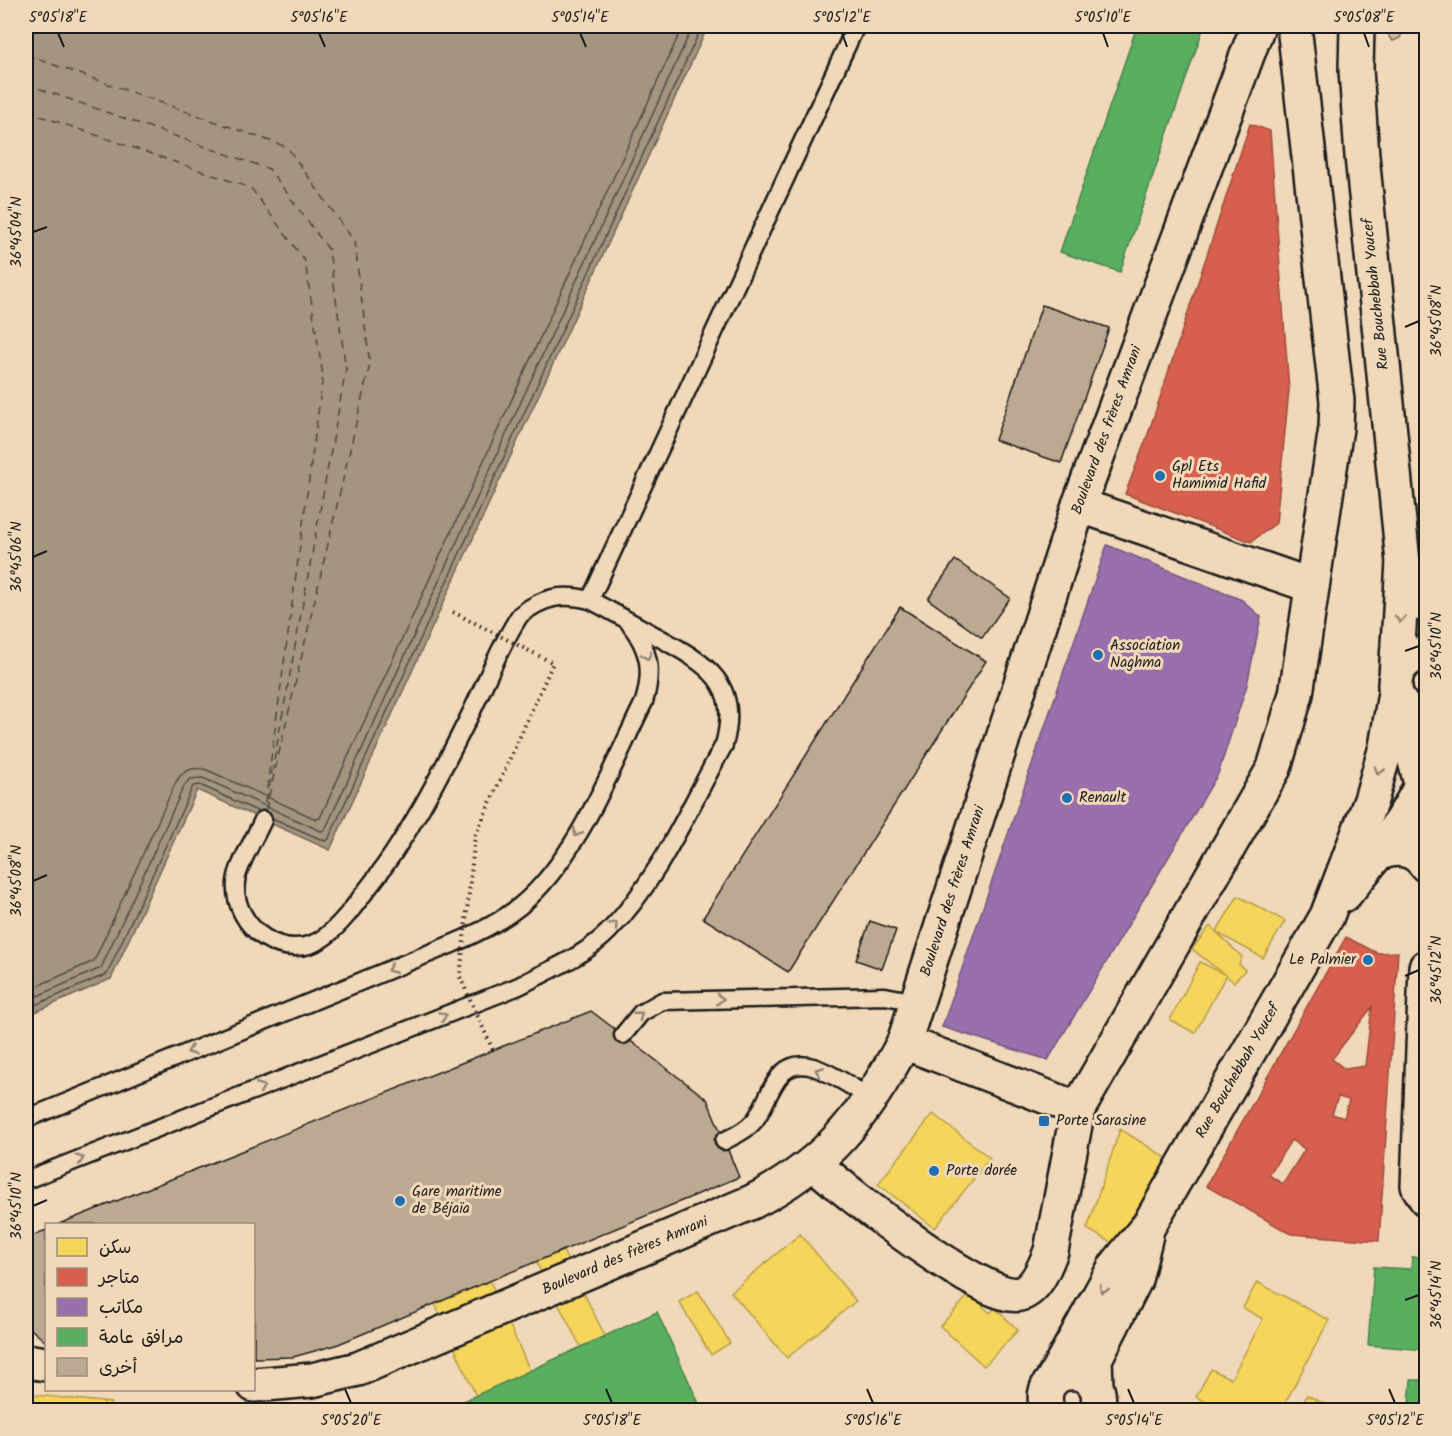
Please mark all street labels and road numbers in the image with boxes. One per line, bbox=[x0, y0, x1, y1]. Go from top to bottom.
street label: Rue Bouchebbah Youcef bbox=[1356, 216, 1396, 371]
street label: Boulevard des frères Amrani bbox=[1065, 341, 1149, 518]
street label: Boulevard des frères Amrani bbox=[914, 801, 992, 980]
street label: Rue Bouchebbah Youcef bbox=[1190, 998, 1287, 1143]
street label: Boulevard des frères Amrani bbox=[538, 1210, 713, 1302]

